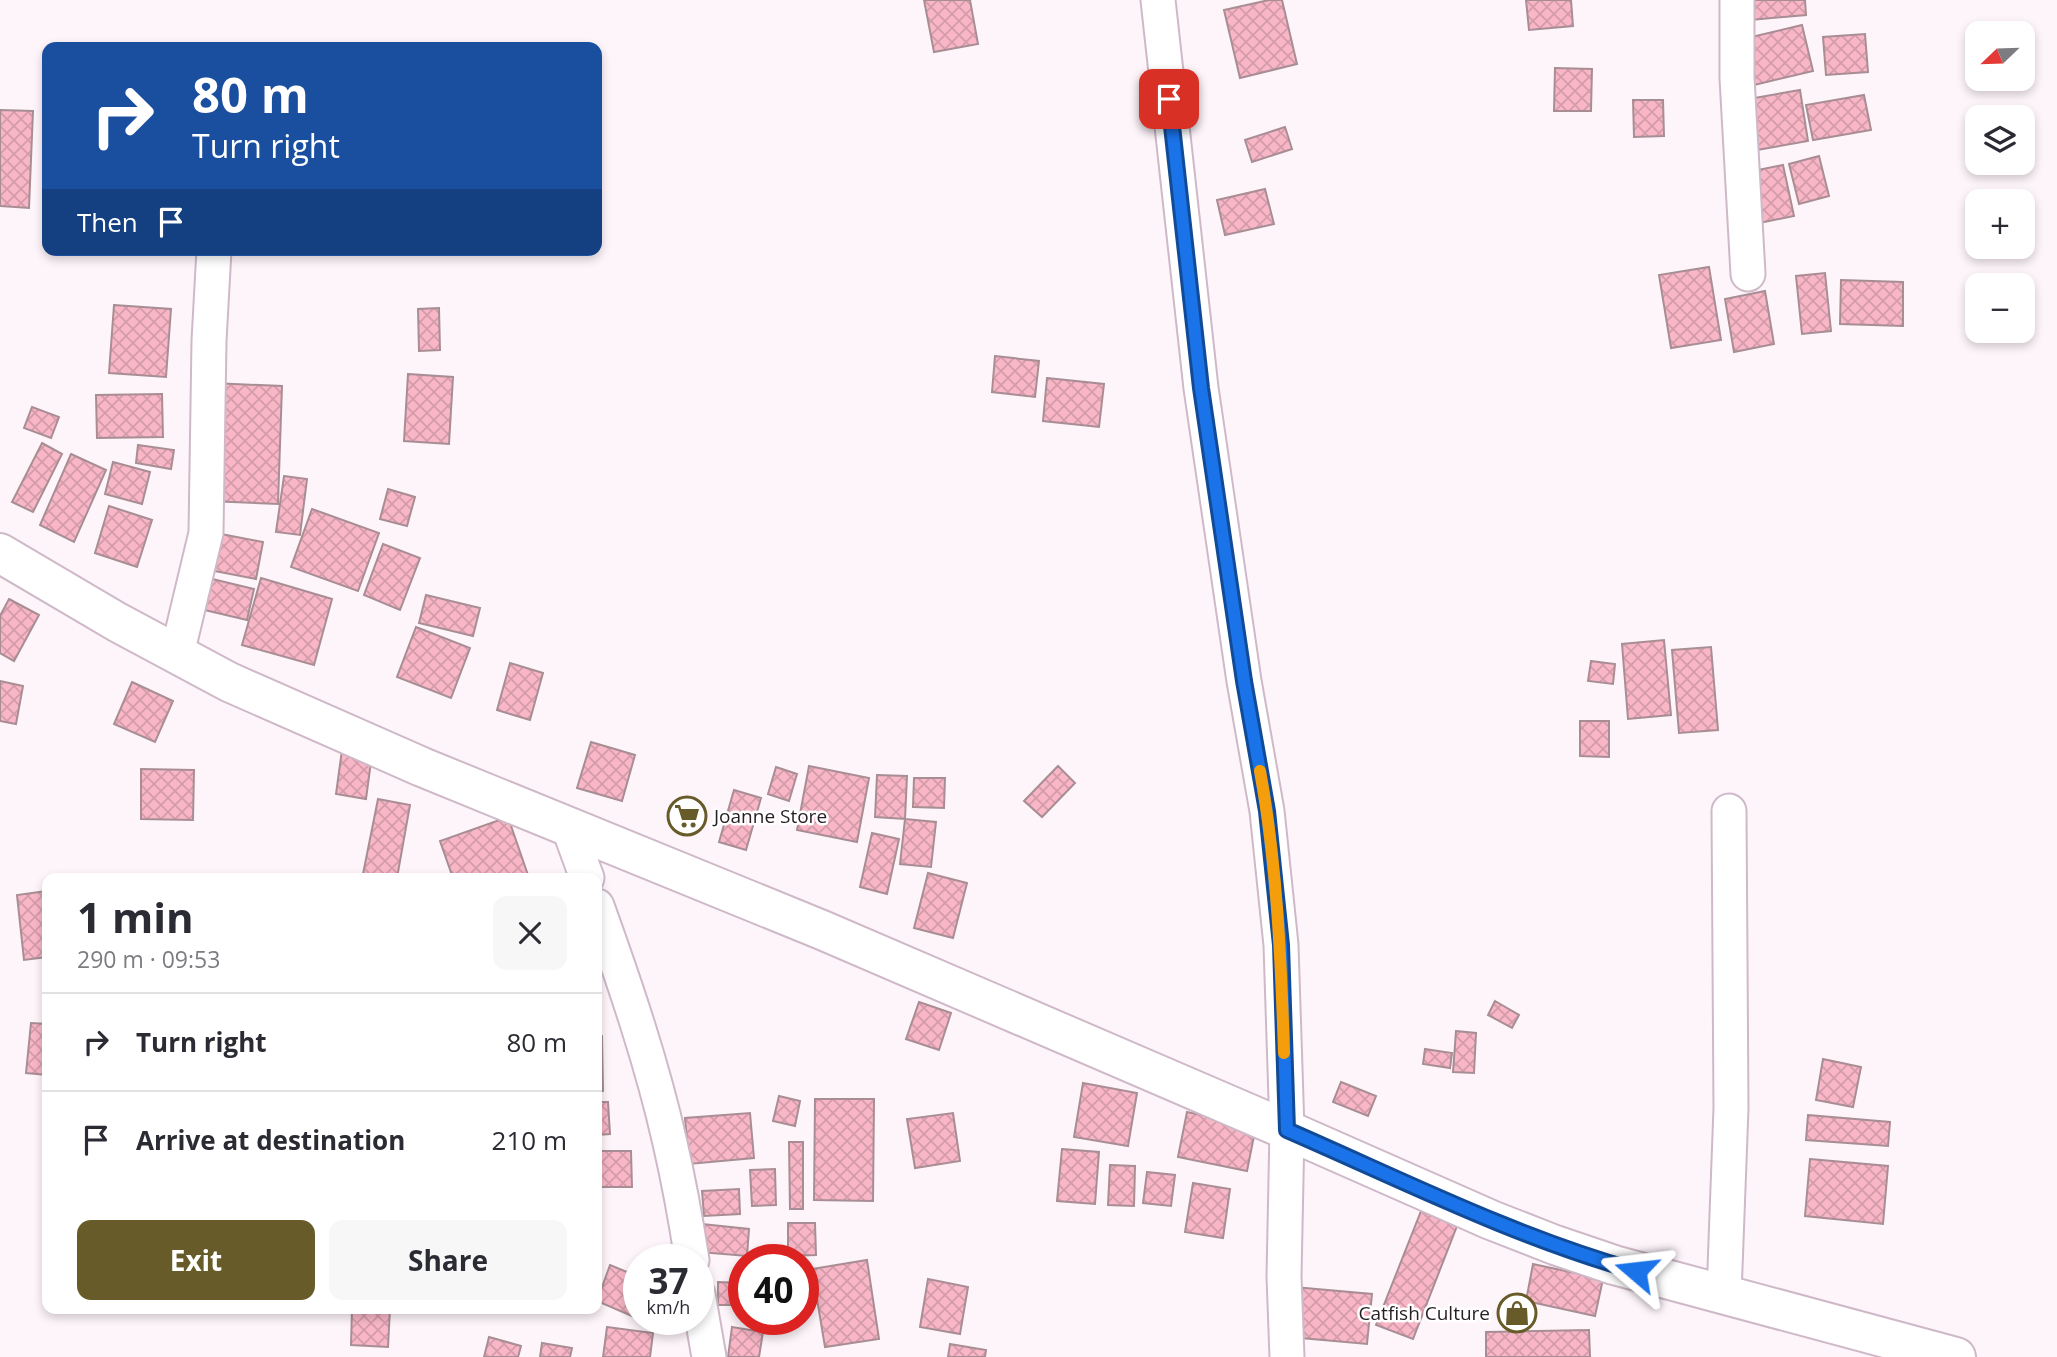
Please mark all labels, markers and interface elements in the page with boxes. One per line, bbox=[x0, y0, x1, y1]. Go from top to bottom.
north arrow bbox=[1965, 21, 2035, 91]
map controls bbox=[1965, 21, 2035, 343]
text: 80 m bbox=[192, 61, 309, 127]
pin bbox=[1139, 69, 1199, 129]
icon: right bbox=[77, 70, 168, 161]
icon: arrive bbox=[1150, 80, 1188, 118]
button: layers bbox=[1965, 105, 2035, 175]
text: Turn right bbox=[192, 124, 340, 167]
button: + bbox=[1965, 189, 2035, 259]
icon: arrive bbox=[152, 203, 190, 241]
text: Then bbox=[77, 204, 138, 240]
button: − bbox=[1965, 273, 2035, 343]
supermarket icon: Joanne Store bbox=[666, 795, 708, 837]
place label: Joanne Store bbox=[712, 803, 827, 829]
text: 1 min bbox=[77, 888, 194, 945]
button: close bbox=[493, 896, 567, 970]
text: 290 m · 09:53 bbox=[77, 943, 220, 975]
icon: right bbox=[77, 1023, 115, 1061]
text: Turn right bbox=[136, 1024, 267, 1060]
text: 80 m bbox=[506, 1024, 567, 1060]
icon: arrive bbox=[77, 1121, 115, 1159]
text: Arrive at destination bbox=[136, 1122, 405, 1158]
text: 210 m bbox=[492, 1122, 567, 1158]
button: Exit bbox=[77, 1220, 315, 1300]
button: Share bbox=[329, 1220, 567, 1300]
position arrow bbox=[1599, 1234, 1673, 1308]
speed limit sign: 40 bbox=[728, 1244, 819, 1335]
text: 37 bbox=[648, 1257, 689, 1304]
shop icon: Catfish Culture bbox=[1496, 1292, 1538, 1334]
text: km/h bbox=[647, 1295, 690, 1319]
place label: Catfish Culture bbox=[1359, 1300, 1490, 1326]

